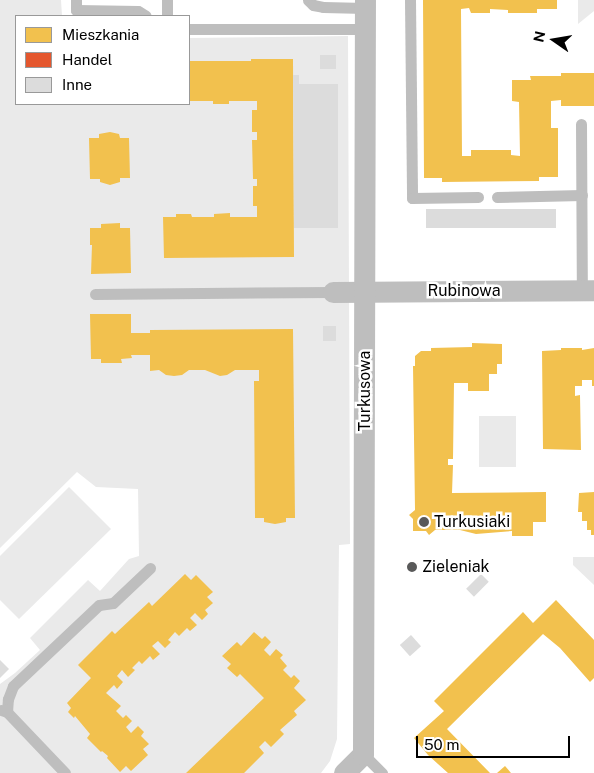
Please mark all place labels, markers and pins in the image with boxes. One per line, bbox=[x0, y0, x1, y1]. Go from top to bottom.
place label: Turkusiaki bbox=[434, 512, 510, 532]
marker: Turkusiaki bbox=[418, 516, 430, 528]
place label: Zieleniak bbox=[422, 557, 489, 577]
marker: Zieleniak bbox=[406, 561, 418, 573]

